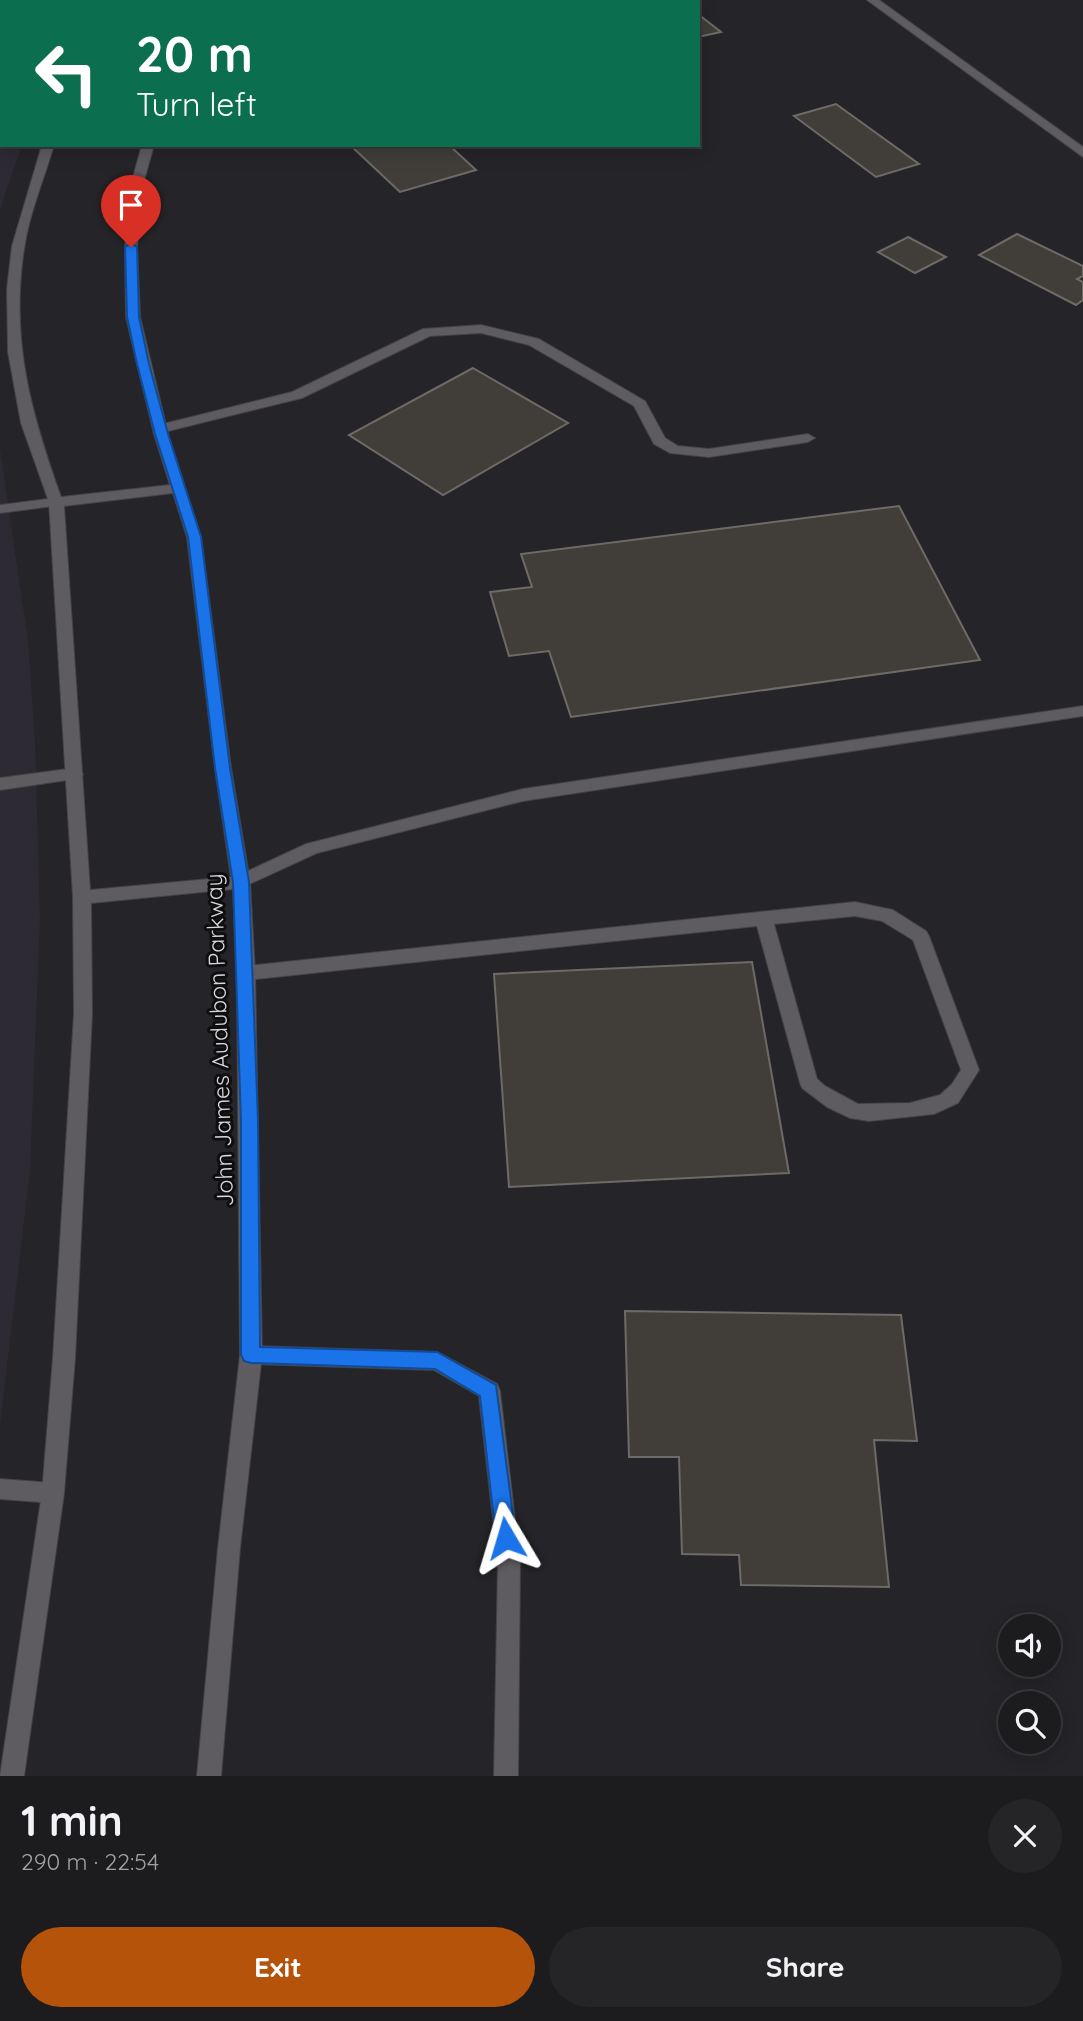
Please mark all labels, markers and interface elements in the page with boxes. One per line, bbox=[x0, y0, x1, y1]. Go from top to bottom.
text: 20 m bbox=[136, 23, 253, 84]
icon: left bbox=[21, 28, 112, 119]
text: Turn left bbox=[136, 84, 257, 124]
pin bbox=[101, 175, 161, 247]
icon: arrive bbox=[112, 186, 150, 224]
street label: John James Audubon Parkway bbox=[199, 873, 239, 1207]
position arrow bbox=[469, 1501, 543, 1575]
map controls bbox=[998, 1614, 1061, 1754]
button: sound bbox=[998, 1614, 1061, 1677]
button: search bbox=[998, 1691, 1061, 1754]
text: 1 min bbox=[21, 1794, 123, 1847]
button: close bbox=[988, 1799, 1062, 1873]
text: 290 m · 22:54 bbox=[21, 1847, 159, 1876]
button: Exit bbox=[21, 1927, 535, 2007]
button: Share bbox=[549, 1927, 1062, 2007]

